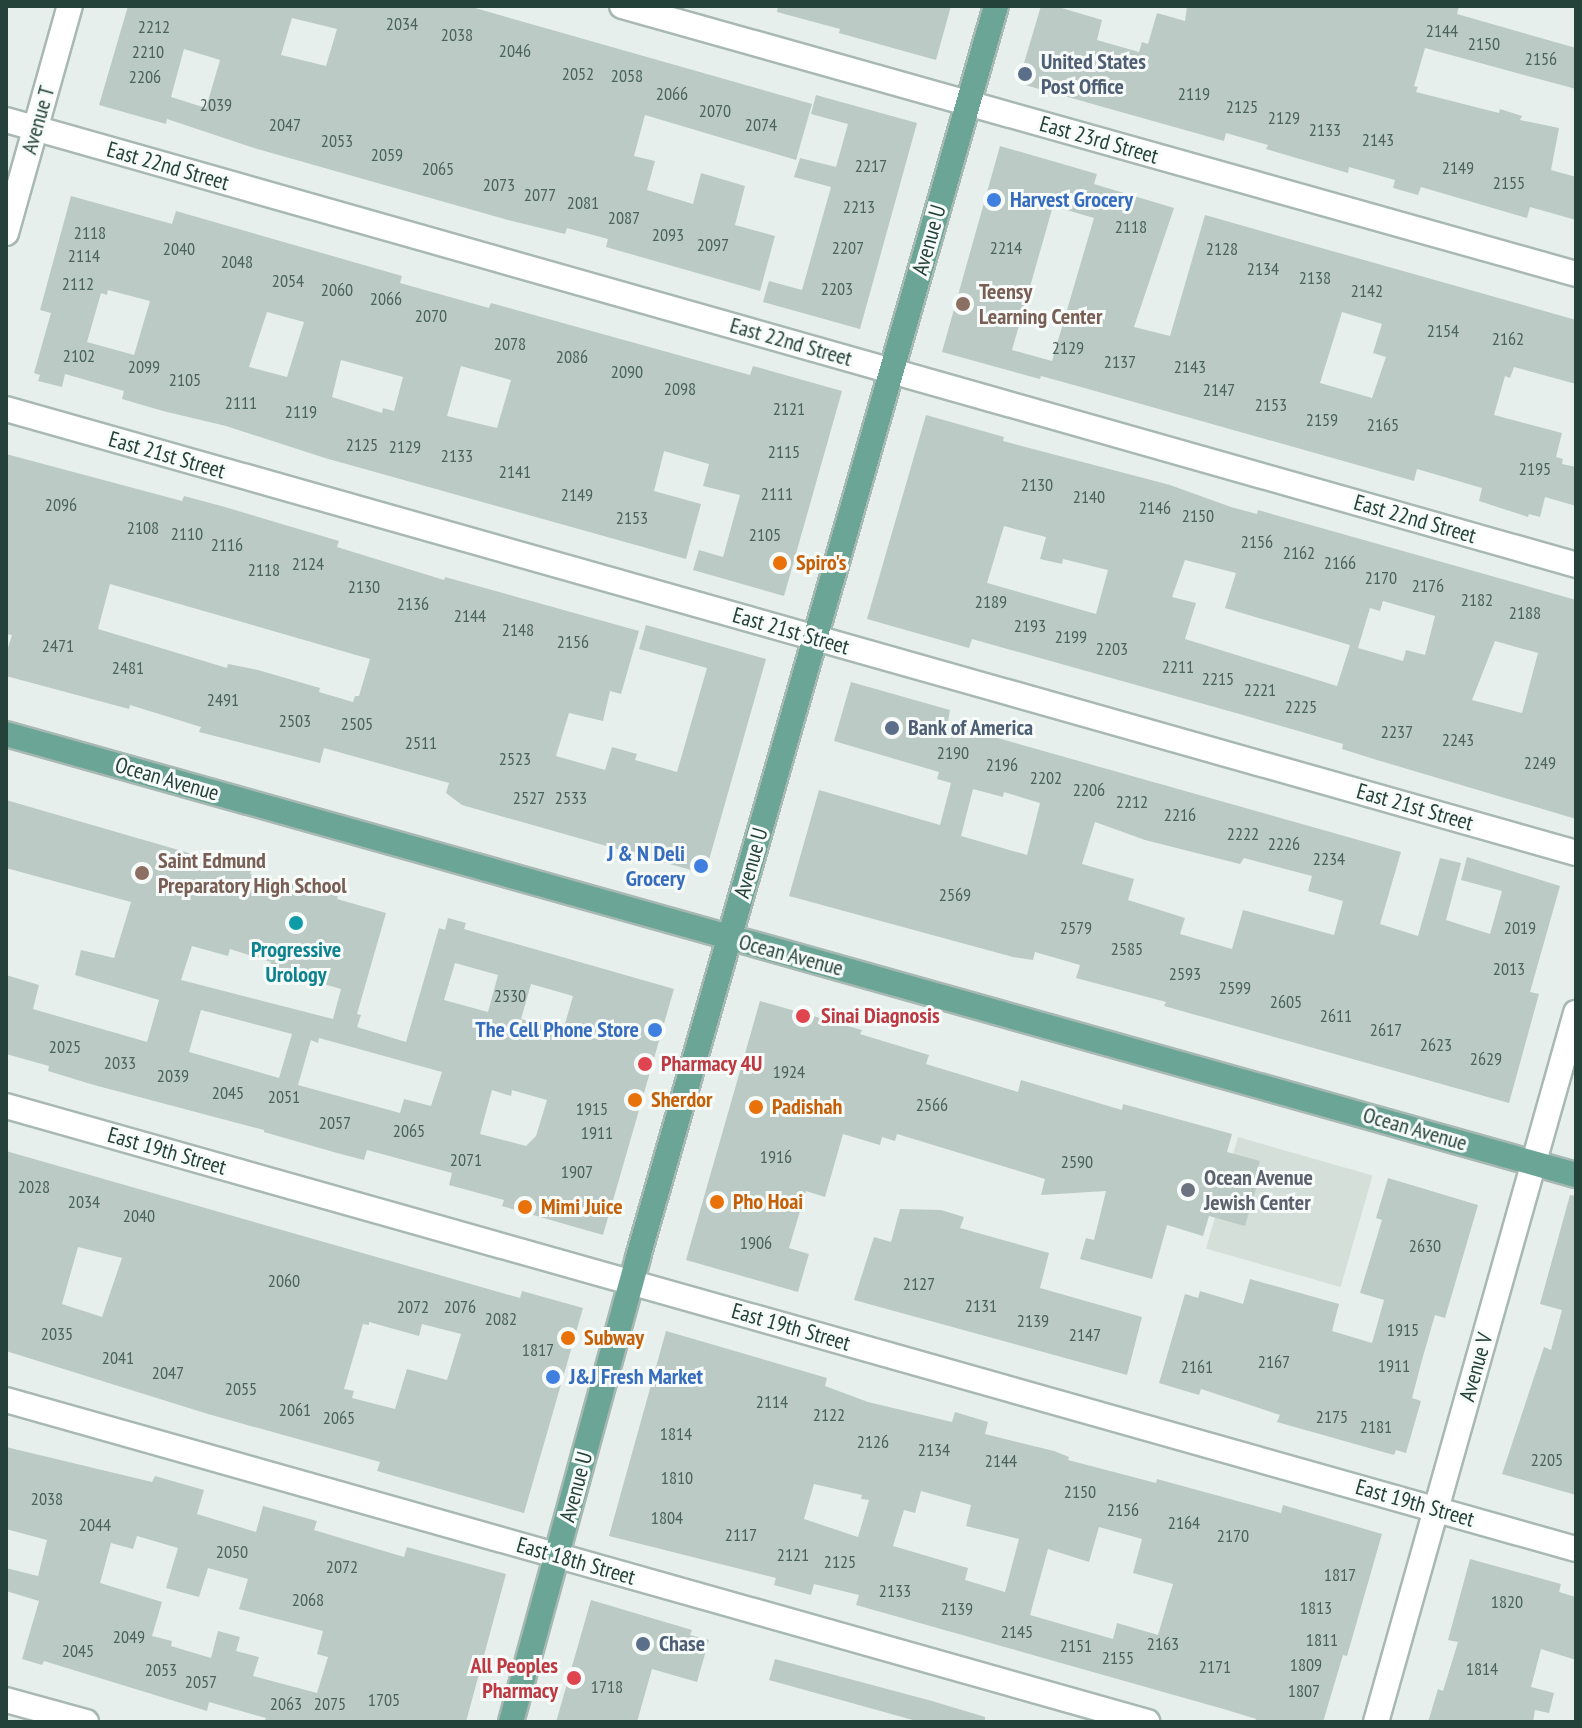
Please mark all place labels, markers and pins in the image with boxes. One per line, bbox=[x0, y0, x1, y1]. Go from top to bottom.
place label: United States Post Office bbox=[1041, 48, 1146, 100]
marker: United States Post Office bbox=[1016, 65, 1034, 83]
place label: Harvest Grocery bbox=[1010, 187, 1133, 213]
marker: Harvest Grocery bbox=[985, 191, 1003, 209]
place label: Teensy Learning Center bbox=[979, 278, 1103, 330]
marker: Teensy Learning Center bbox=[954, 295, 972, 313]
place label: Spiro's bbox=[796, 550, 846, 576]
marker: Spiro's bbox=[771, 554, 789, 572]
place label: Bank of America bbox=[908, 715, 1034, 741]
marker: Bank of America bbox=[883, 719, 901, 737]
place label: J & N Deli Grocery bbox=[607, 840, 685, 892]
place label: Saint Edmund Preparatory High School bbox=[158, 847, 347, 898]
marker: J & N Deli Grocery bbox=[692, 857, 710, 875]
marker: Saint Edmund Preparatory High School bbox=[133, 864, 151, 882]
marker: Progressive Urology bbox=[287, 914, 305, 932]
place label: Progressive Urology bbox=[251, 936, 341, 988]
place label: Sinai Diagnosis bbox=[821, 1003, 940, 1029]
marker: Sinai Diagnosis bbox=[792, 1005, 814, 1027]
place label: The Cell Phone Store bbox=[475, 1017, 639, 1043]
marker: The Cell Phone Store bbox=[646, 1021, 664, 1039]
place label: Pharmacy 4U bbox=[661, 1051, 763, 1077]
marker: Pharmacy 4U bbox=[636, 1055, 654, 1073]
place label: Sherdor bbox=[651, 1087, 712, 1113]
marker: Sherdor bbox=[626, 1091, 644, 1109]
place label: Padishah bbox=[772, 1094, 842, 1120]
marker: Padishah bbox=[747, 1098, 765, 1116]
place label: Ocean Avenue Jewish Center bbox=[1204, 1164, 1314, 1216]
marker: Ocean Avenue Jewish Center bbox=[1179, 1181, 1197, 1199]
place label: Pho Hoai bbox=[733, 1189, 803, 1215]
marker: Pho Hoai bbox=[708, 1193, 726, 1211]
place label: Mimi Juice bbox=[541, 1194, 623, 1220]
marker: Mimi Juice bbox=[516, 1198, 534, 1216]
place label: Subway bbox=[584, 1325, 644, 1351]
marker: Subway bbox=[559, 1329, 577, 1347]
place label: J&J Fresh Market bbox=[569, 1364, 703, 1390]
marker: J&J Fresh Market bbox=[544, 1368, 562, 1386]
place label: Chase bbox=[659, 1631, 705, 1657]
marker: Chase bbox=[634, 1635, 652, 1653]
place label: All Peoples Pharmacy bbox=[470, 1652, 558, 1704]
marker: All Peoples Pharmacy bbox=[565, 1669, 583, 1687]

